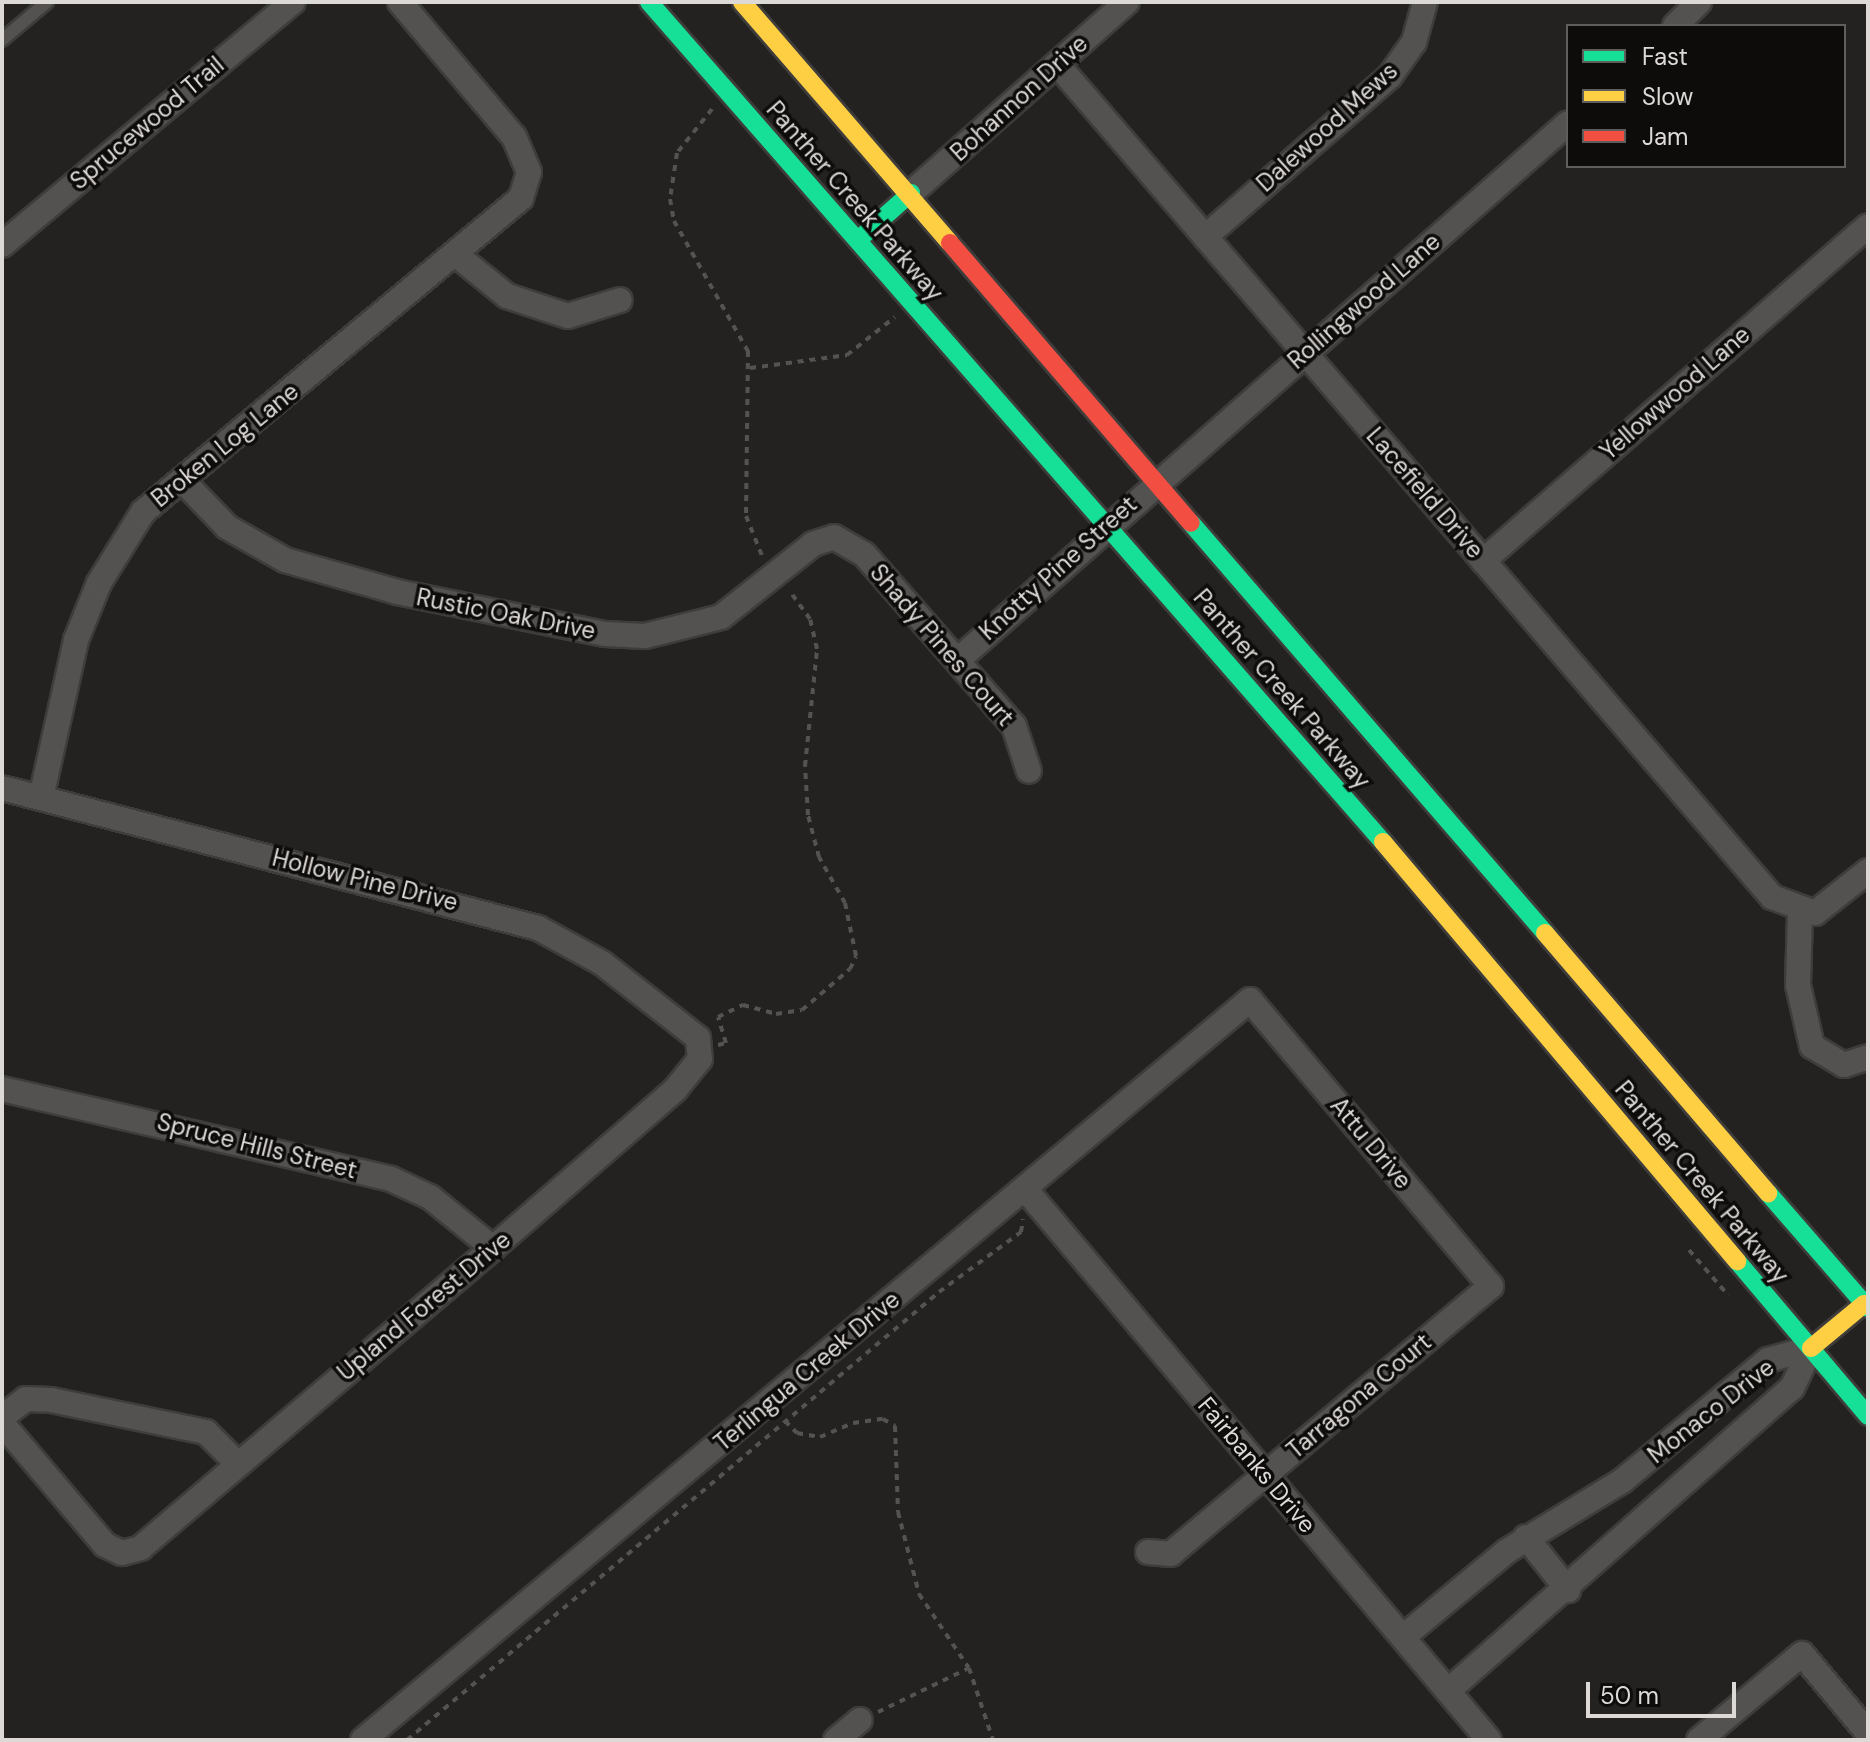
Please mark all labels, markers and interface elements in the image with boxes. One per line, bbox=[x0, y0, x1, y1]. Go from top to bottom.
legend bbox=[1566, 24, 1846, 168]
street label: Bohannon Drive bbox=[945, 29, 1093, 167]
text: Fast bbox=[1642, 41, 1688, 72]
street label: Sprucewood Trail bbox=[64, 50, 230, 196]
street label: Dalewood Mews bbox=[1251, 56, 1403, 198]
text: Slow bbox=[1642, 81, 1693, 112]
street label: Panther Creek Parkway bbox=[760, 95, 950, 307]
text: Jam bbox=[1642, 121, 1688, 152]
street label: Rollingwood Lane bbox=[1282, 227, 1446, 375]
street label: Yellowwood Lane bbox=[1594, 320, 1756, 466]
street label: Broken Log Lane bbox=[146, 377, 304, 513]
street label: Lacefield Drive bbox=[1360, 422, 1490, 564]
street label: Knotty Pine Street bbox=[973, 490, 1143, 646]
street label: Shady Pines Court bbox=[864, 558, 1020, 732]
street label: Rustic Oak Drive bbox=[414, 583, 598, 645]
street label: Panther Creek Parkway bbox=[1187, 583, 1377, 795]
street label: Hollow Pine Drive bbox=[269, 843, 461, 917]
street label: Panther Creek Parkway bbox=[1609, 1075, 1795, 1289]
street label: Attu Drive bbox=[1324, 1091, 1418, 1195]
street label: Spruce Hills Street bbox=[154, 1107, 360, 1185]
street label: Upland Forest Drive bbox=[332, 1225, 516, 1387]
street label: Terlingua Creek Drive bbox=[708, 1285, 906, 1457]
street label: Tarragona Court bbox=[1281, 1327, 1437, 1465]
street label: Monaco Drive bbox=[1642, 1353, 1780, 1469]
street label: Fairbanks Drive bbox=[1192, 1391, 1322, 1539]
scale bar bbox=[1590, 1666, 1740, 1716]
text: 50 m bbox=[1600, 1680, 1659, 1711]

